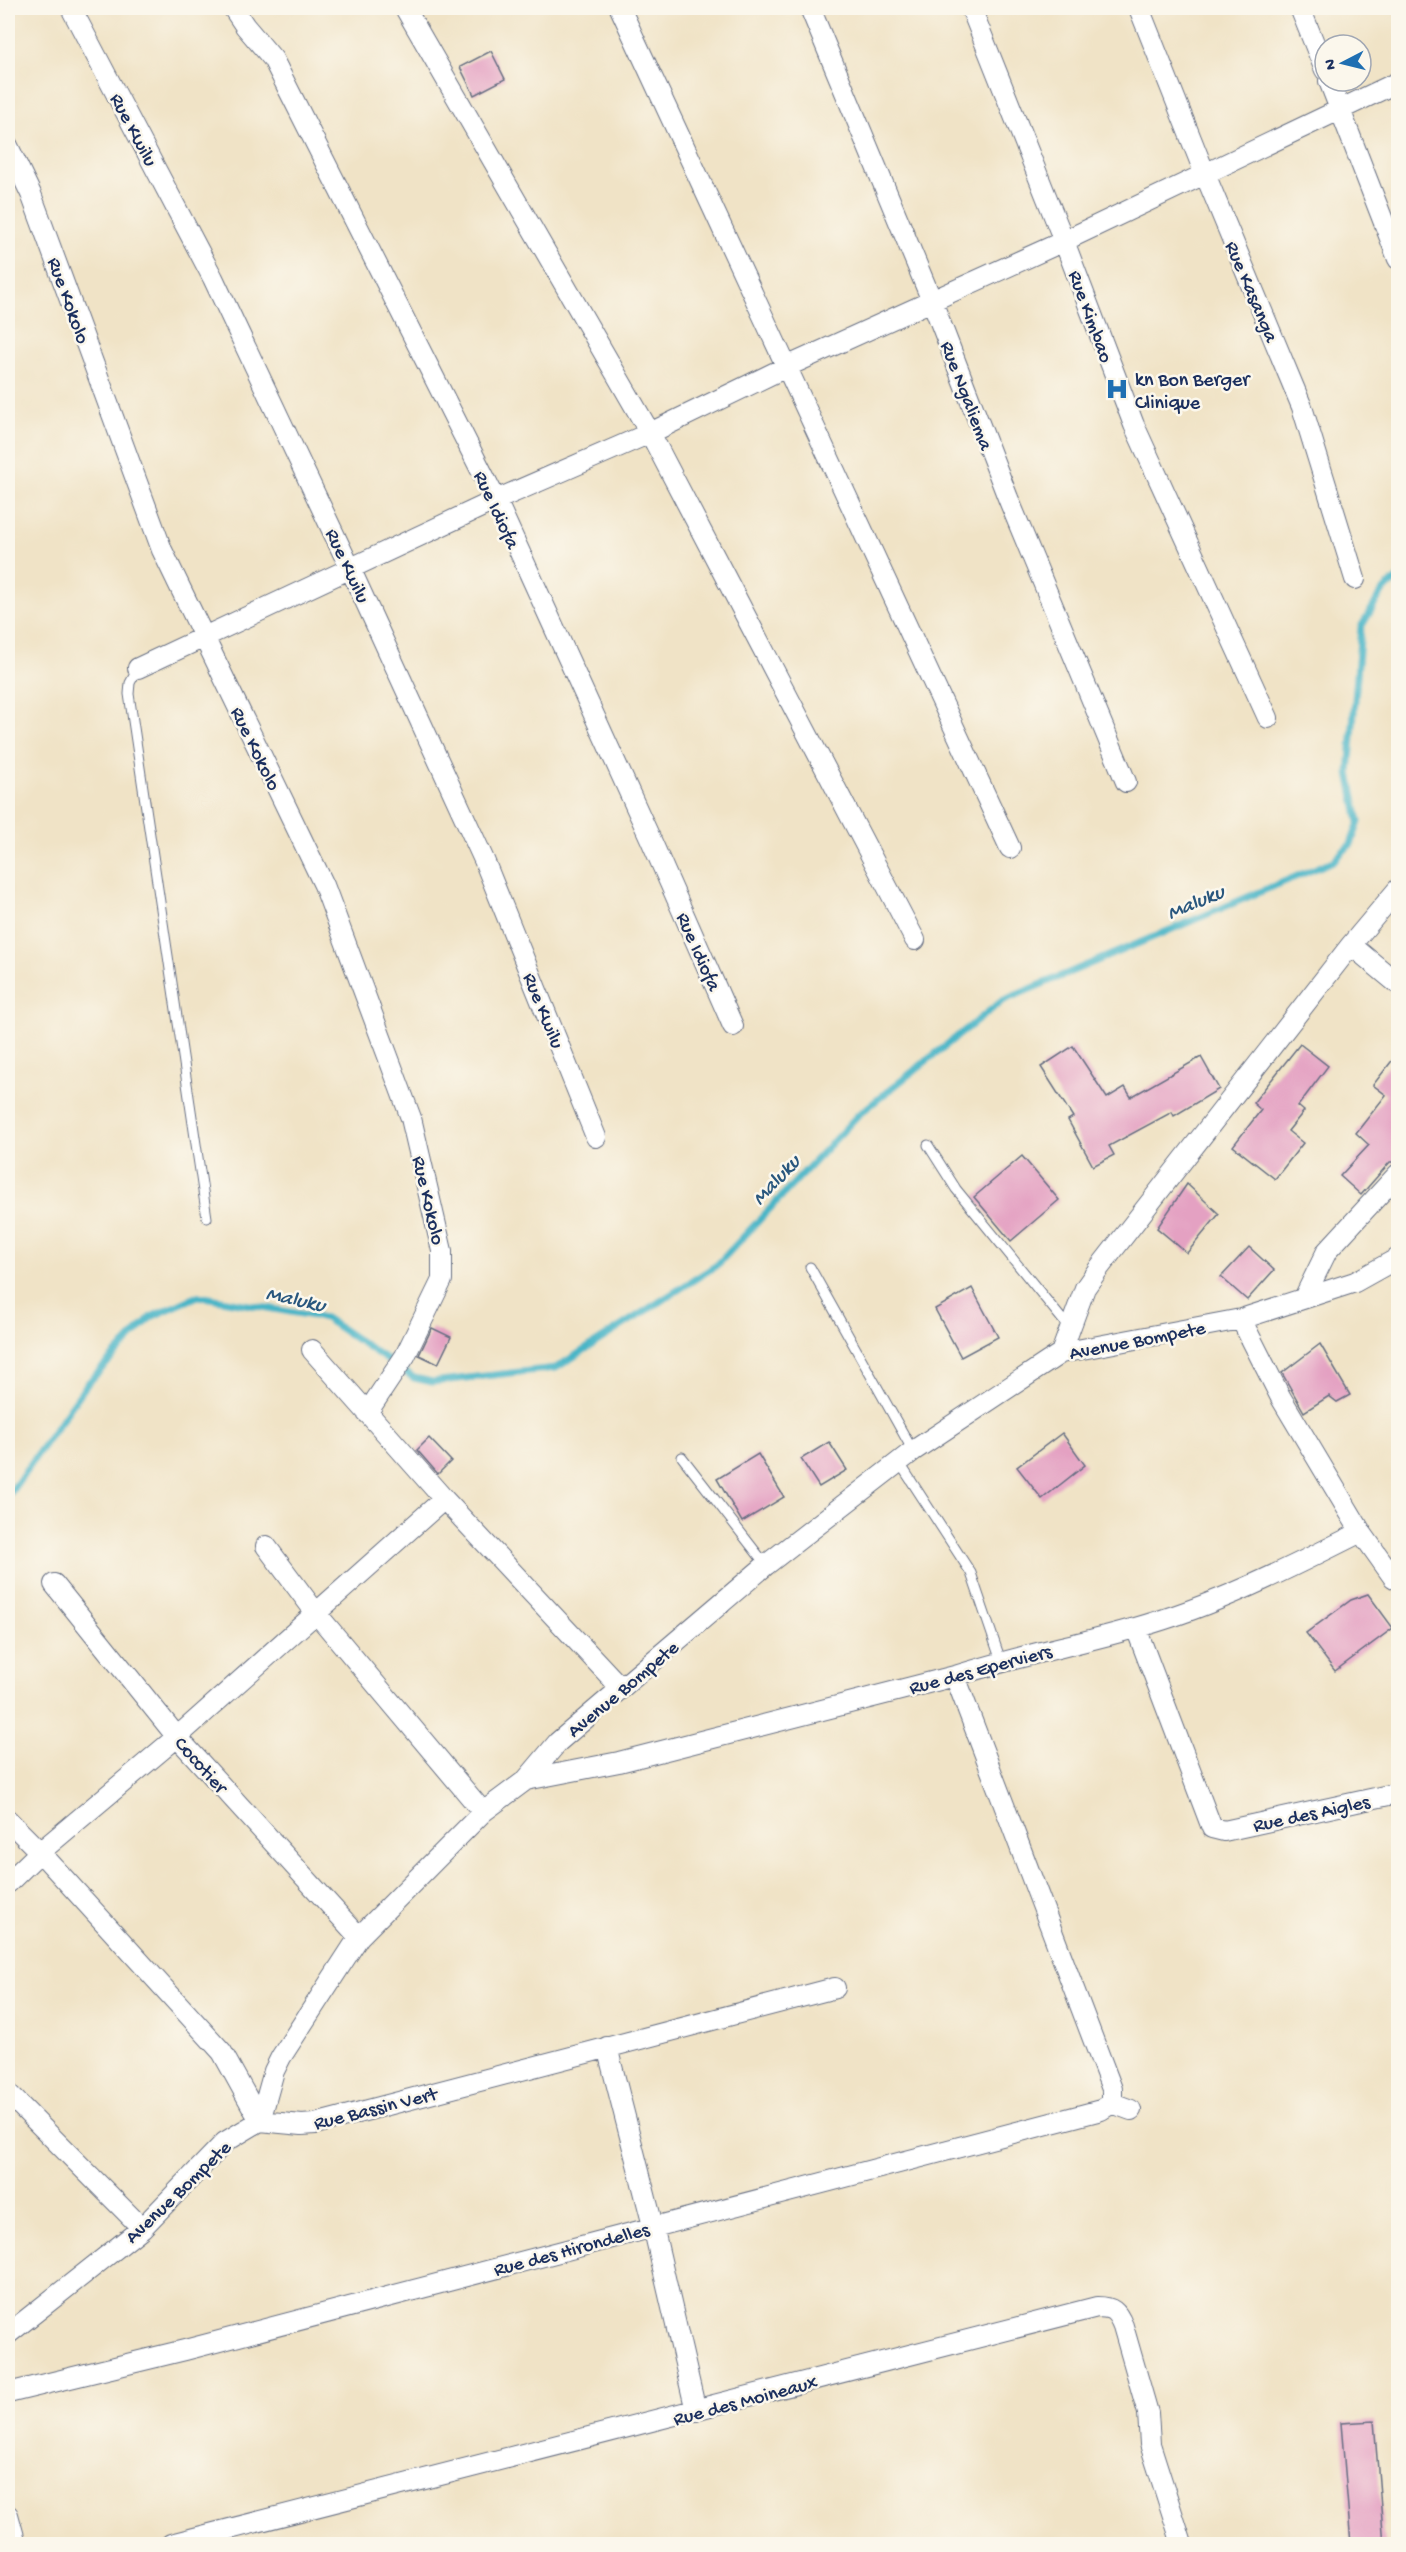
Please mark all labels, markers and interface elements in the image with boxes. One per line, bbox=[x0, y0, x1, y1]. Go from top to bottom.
north arrow bbox=[1313, 33, 1373, 93]
text: N bbox=[1321, 58, 1342, 71]
street label: Rue Kwilu bbox=[103, 90, 161, 172]
street label: Rue Kasanga bbox=[1218, 238, 1282, 347]
street label: Rue Kokolo bbox=[40, 255, 93, 348]
street label: Rue Kimbao bbox=[1061, 268, 1116, 366]
street label: Rue Ngaliema bbox=[933, 339, 996, 455]
place label: kn Bon Berger Clinique bbox=[1135, 370, 1251, 416]
hospital icon: kn Bon Berger Clinique bbox=[1104, 376, 1130, 402]
street label: Rue Idiofa bbox=[467, 468, 523, 554]
street label: Rue Kwilu bbox=[319, 526, 373, 608]
street label: Rue Kokolo bbox=[224, 704, 284, 795]
water label: Maluku bbox=[1164, 880, 1231, 927]
street label: Rue Idiofa bbox=[669, 910, 725, 996]
street label: Rue Kwilu bbox=[516, 970, 568, 1053]
water label: Maluku bbox=[748, 1149, 809, 1212]
street label: Rue Kokolo bbox=[405, 1154, 448, 1247]
water label: Maluku bbox=[263, 1283, 329, 1320]
street label: Avenue Bompete bbox=[1068, 1318, 1208, 1367]
street label: Avenue Bompete bbox=[564, 1637, 685, 1744]
street label: Rue des Eperviers bbox=[907, 1641, 1055, 1701]
street label: Cocotier bbox=[168, 1733, 232, 1801]
street label: Rue des Aigles bbox=[1251, 1792, 1373, 1839]
street label: Rue Bassin Vert bbox=[312, 2084, 442, 2137]
street label: Avenue Bompete bbox=[122, 2137, 238, 2250]
street label: Rue des Hirondelles bbox=[492, 2219, 653, 2283]
street label: Rue des Moineaux bbox=[671, 2372, 821, 2433]

